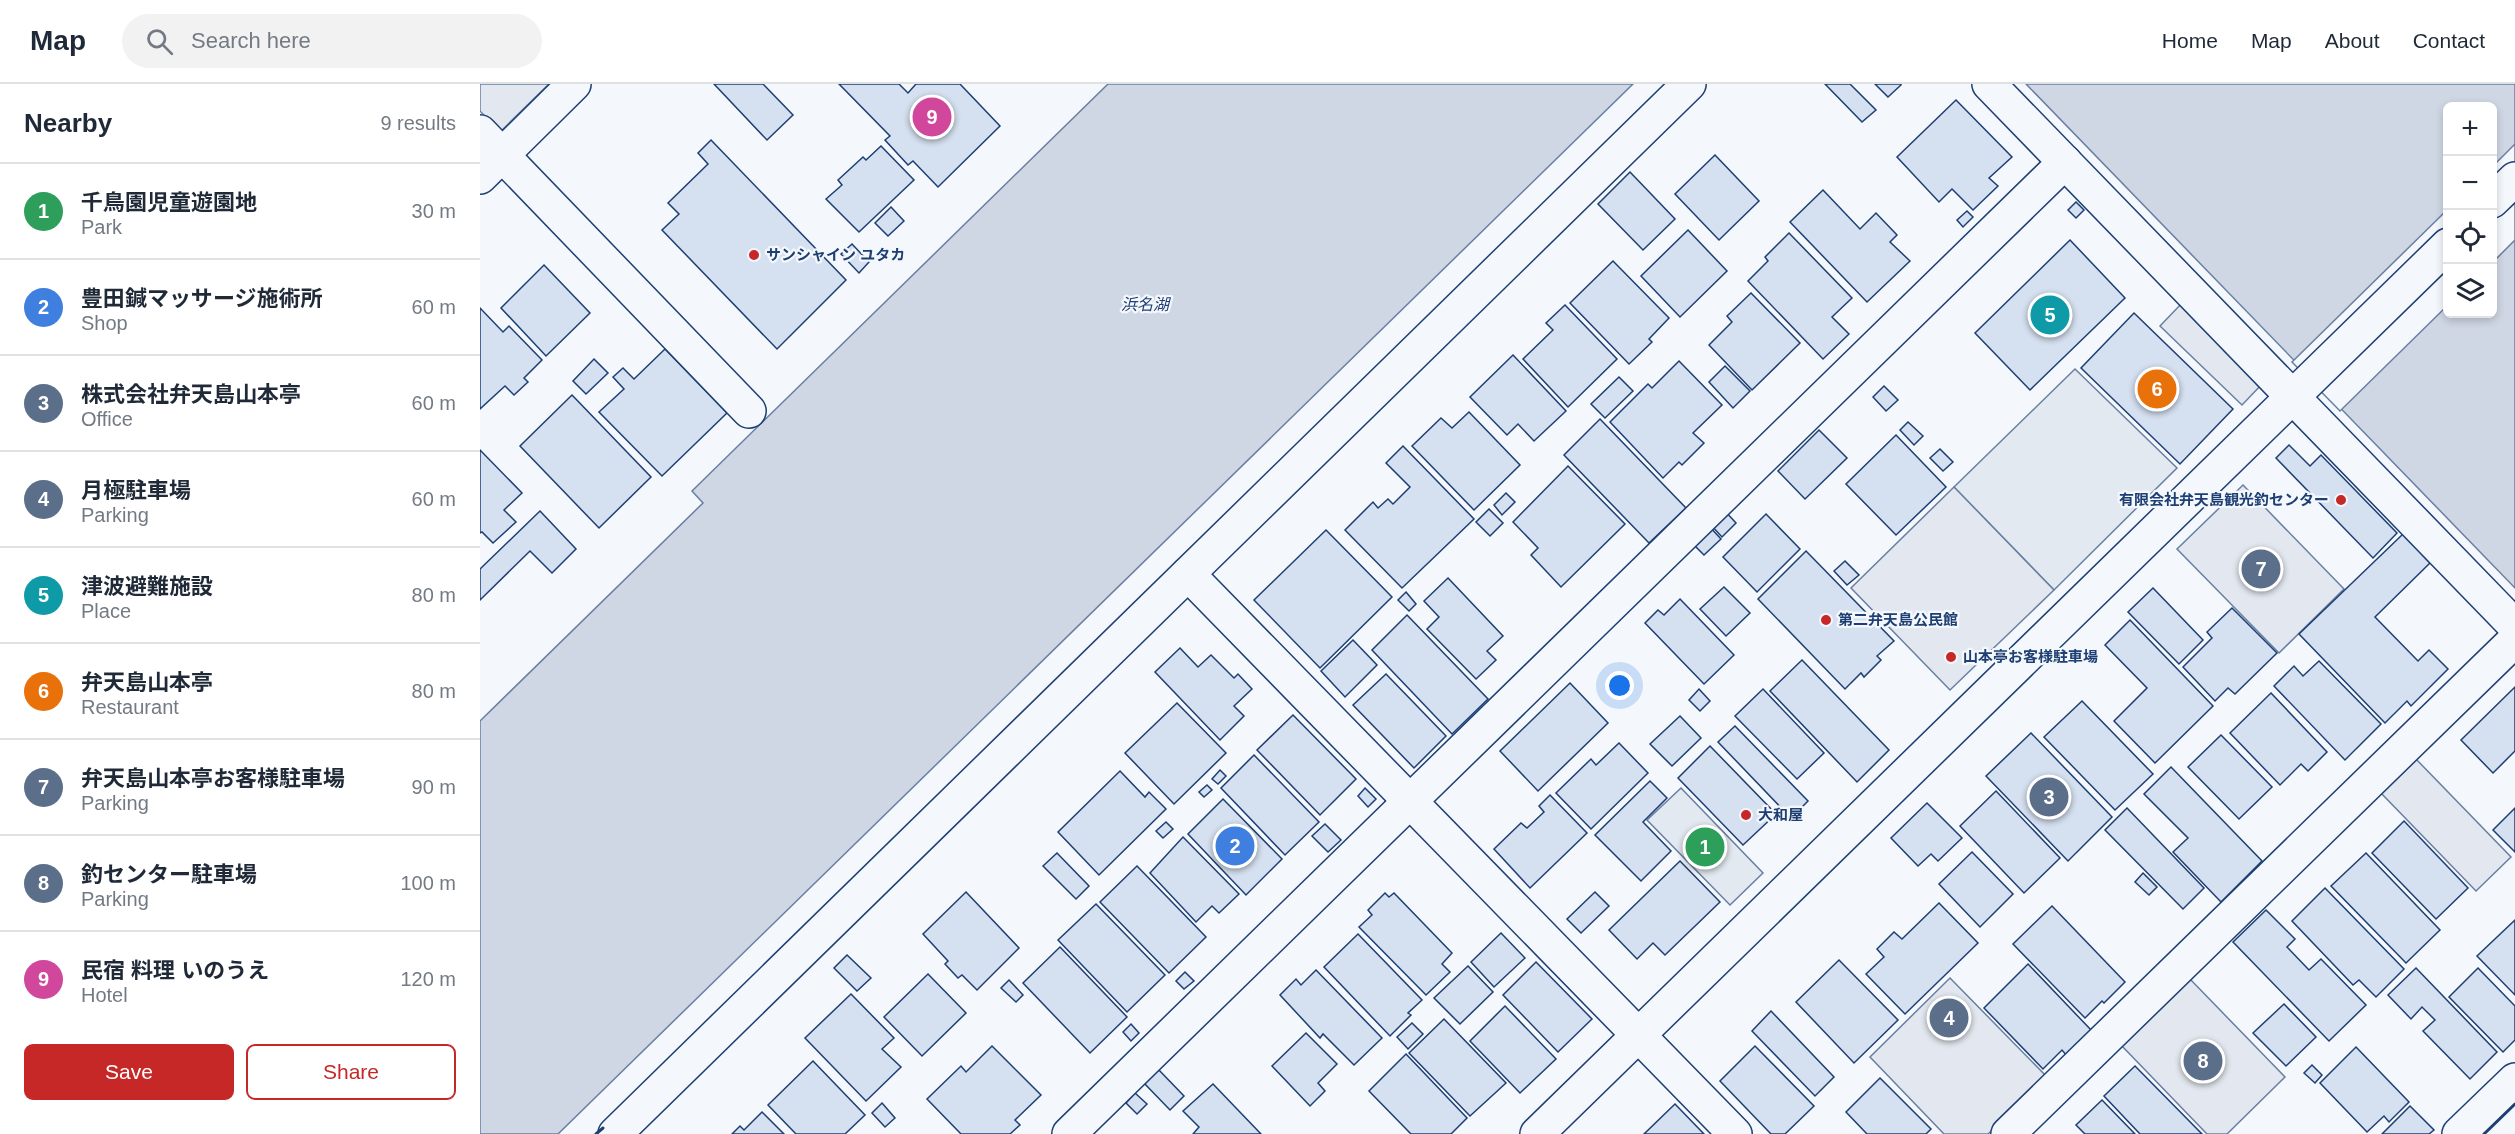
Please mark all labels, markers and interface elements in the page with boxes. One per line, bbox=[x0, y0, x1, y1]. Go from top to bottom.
search box bbox=[122, 14, 542, 68]
text: Map bbox=[30, 25, 86, 56]
icon: search bbox=[143, 25, 176, 58]
text: Search here bbox=[191, 28, 311, 53]
text: Home bbox=[2162, 29, 2218, 52]
text: Map bbox=[2251, 29, 2292, 52]
text: About bbox=[2325, 29, 2380, 52]
text: Contact bbox=[2413, 29, 2485, 52]
pin: 9 bbox=[912, 94, 952, 140]
map controls bbox=[2443, 102, 2497, 318]
button: + bbox=[2443, 102, 2497, 156]
text: Nearby bbox=[24, 108, 112, 138]
text: 9 results bbox=[380, 112, 456, 134]
button: − bbox=[2443, 156, 2497, 210]
text: 千鳥園児童遊園地 bbox=[81, 190, 257, 215]
text: 1 bbox=[38, 200, 49, 222]
text: 30 m bbox=[412, 200, 456, 222]
button: locate bbox=[2443, 210, 2497, 264]
text: Park bbox=[81, 216, 122, 238]
place label: サンシャイン ユタカ bbox=[766, 246, 905, 263]
marker: サンシャイン ユタカ bbox=[747, 248, 761, 262]
button: layers bbox=[2443, 264, 2497, 318]
text: 豊田鍼マッサージ施術所 bbox=[81, 286, 323, 311]
pin: 5 bbox=[2030, 292, 2070, 338]
text: 2 bbox=[38, 296, 49, 318]
text: 60 m bbox=[412, 296, 456, 318]
water label: 浜名湖 bbox=[1121, 296, 1172, 313]
text: Shop bbox=[81, 312, 128, 334]
pin: 6 bbox=[2138, 366, 2176, 412]
text: 株式会社弁天島山本亭 bbox=[81, 382, 301, 407]
text: 3 bbox=[38, 392, 49, 414]
text: 60 m bbox=[412, 392, 456, 414]
text: Office bbox=[81, 408, 133, 430]
text: 月極駐車場 bbox=[81, 478, 191, 503]
text: 4 bbox=[38, 488, 49, 510]
text: 60 m bbox=[412, 488, 456, 510]
place label: 有限会社弁天島観光釣センター bbox=[2119, 491, 2329, 508]
marker: 有限会社弁天島観光釣センター bbox=[2334, 493, 2348, 507]
text: Parking bbox=[81, 504, 149, 526]
pin: 7 bbox=[2242, 546, 2280, 592]
text: 津波避難施設 bbox=[81, 574, 213, 599]
text: 5 bbox=[38, 584, 49, 606]
text: 80 m bbox=[412, 584, 456, 606]
text: Place bbox=[81, 600, 131, 622]
place label: 第二弁天島公民館 bbox=[1838, 611, 1958, 628]
marker: 第二弁天島公民館 bbox=[1819, 613, 1833, 627]
place label: 山本亭お客様駐車場 bbox=[1963, 648, 2098, 665]
marker: 山本亭お客様駐車場 bbox=[1944, 650, 1958, 664]
text: 弁天島山本亭 bbox=[81, 670, 213, 695]
your location bbox=[1605, 671, 1634, 700]
text: 6 bbox=[38, 680, 49, 702]
text: 80 m bbox=[412, 680, 456, 702]
text: Restaurant bbox=[81, 696, 179, 718]
text: 弁天島山本亭お客様駐車場 bbox=[81, 766, 345, 791]
pin: 3 bbox=[2030, 774, 2068, 820]
text: 7 bbox=[38, 776, 49, 798]
text: 90 m bbox=[412, 776, 456, 798]
text: Parking bbox=[81, 792, 149, 814]
place label: 大和屋 bbox=[1758, 806, 1803, 823]
marker: 大和屋 bbox=[1739, 808, 1753, 822]
pin: 2 bbox=[1216, 824, 1254, 868]
pin: 1 bbox=[1686, 824, 1724, 870]
text: 釣センター駐車場 bbox=[81, 862, 257, 887]
text: 8 bbox=[38, 872, 49, 894]
text: 100 m bbox=[400, 872, 456, 894]
text: Parking bbox=[81, 888, 149, 910]
text: 民宿 料理 いのうえ bbox=[81, 958, 269, 983]
text: 9 bbox=[38, 968, 49, 990]
text: 120 m bbox=[400, 968, 456, 990]
text: Hotel bbox=[81, 984, 128, 1006]
pin: 4 bbox=[1930, 996, 1968, 1040]
pin: 8 bbox=[2184, 1038, 2222, 1084]
button: Save bbox=[24, 1044, 234, 1100]
button: Share bbox=[246, 1044, 456, 1100]

